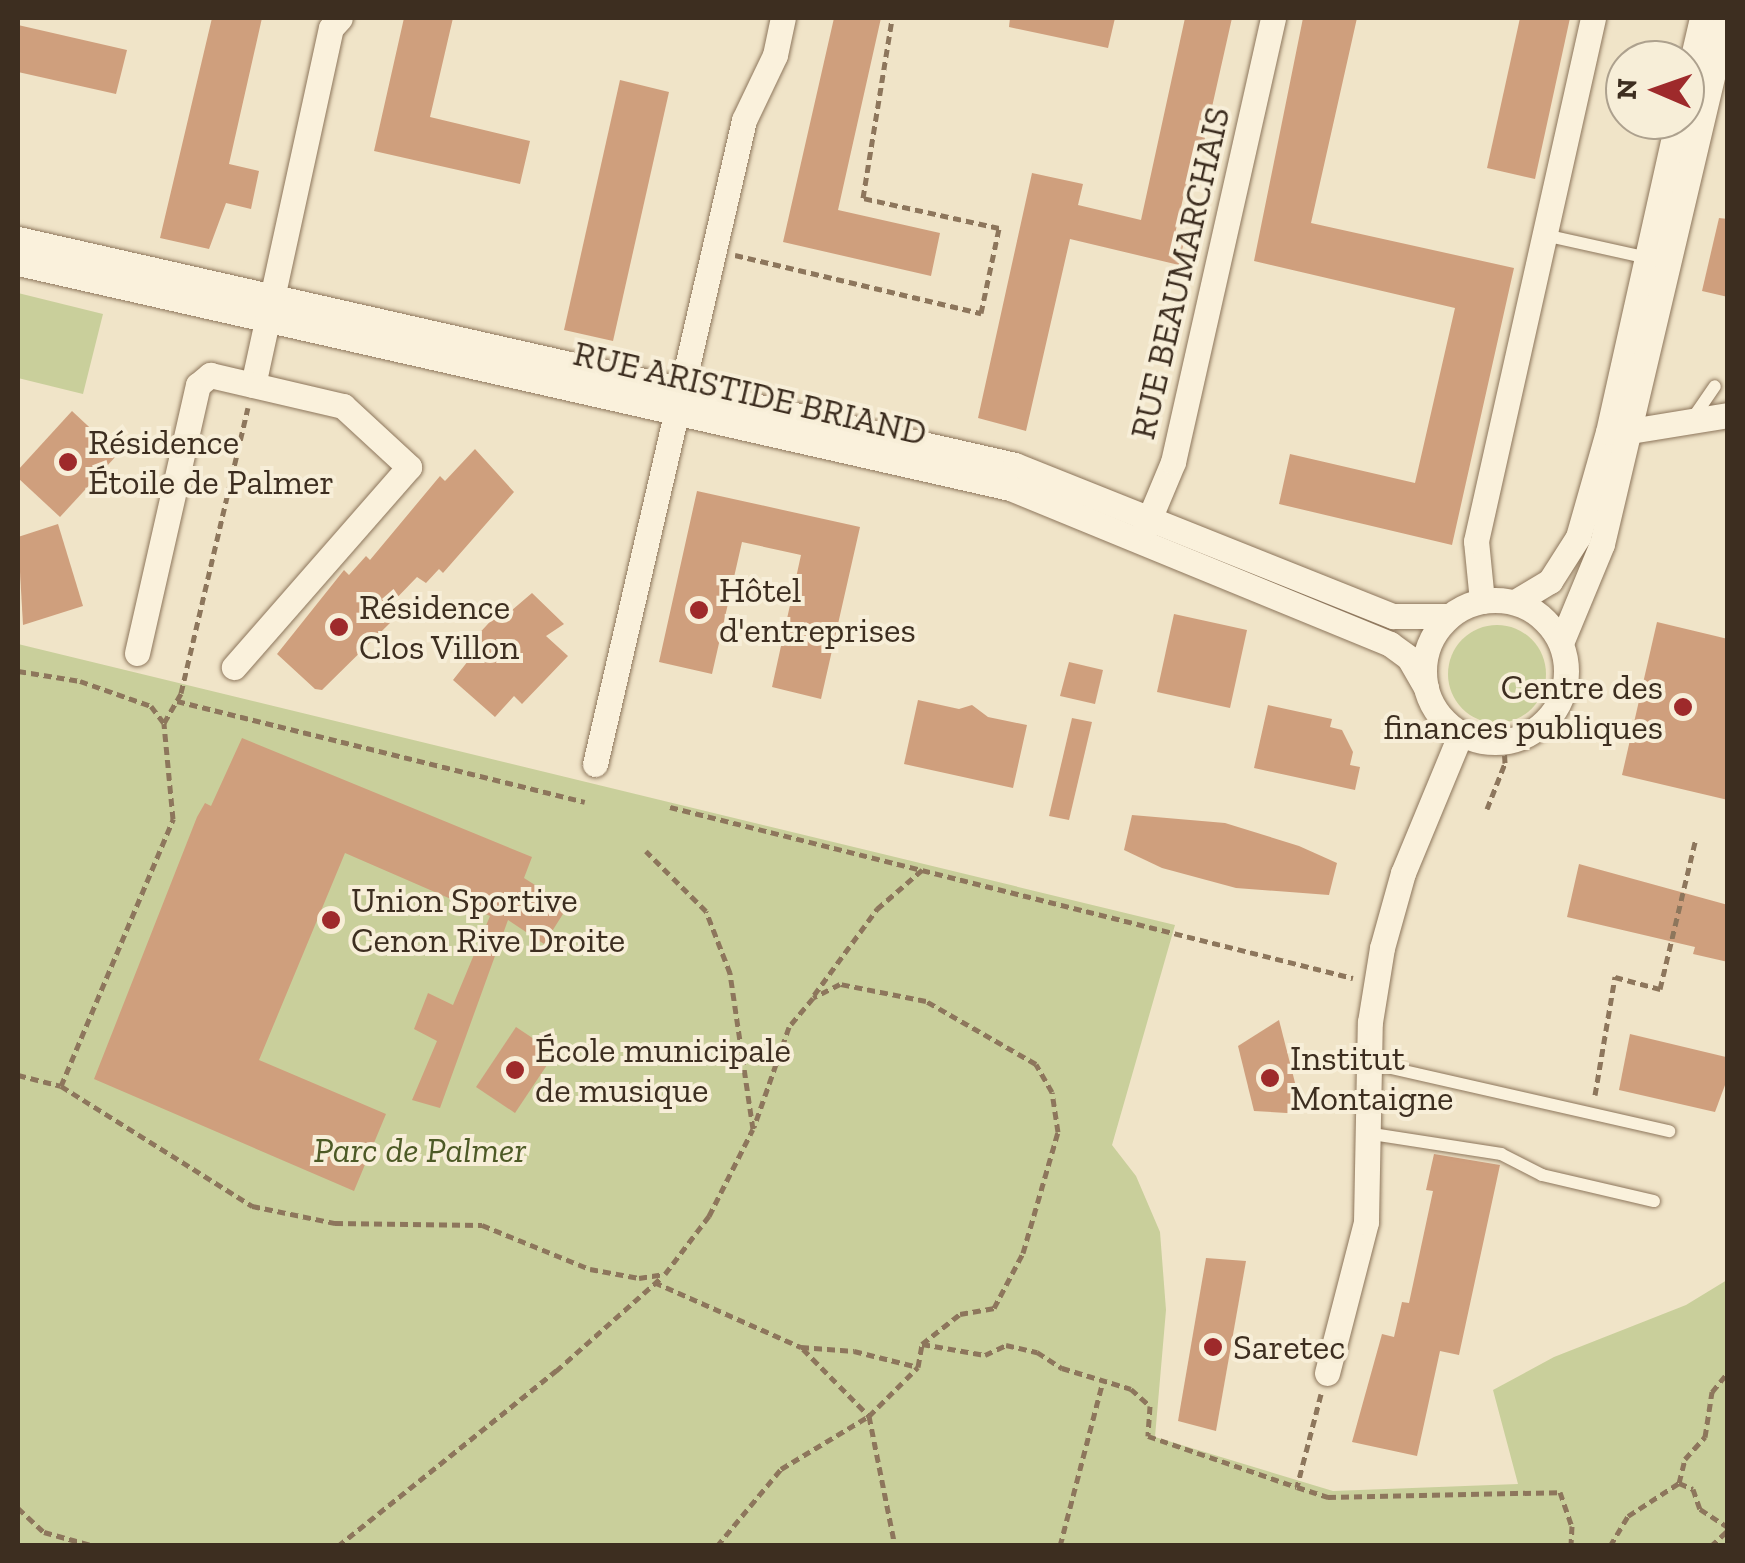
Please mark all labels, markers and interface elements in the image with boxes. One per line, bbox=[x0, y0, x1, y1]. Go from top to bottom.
north arrow bbox=[1605, 40, 1705, 140]
text: N bbox=[1610, 78, 1643, 100]
street label: RUE BEAUMARCHAIS bbox=[1121, 103, 1239, 443]
street label: RUE ARISTIDE BRIAND bbox=[569, 332, 931, 454]
place label: Résidence Étoile de Palmer bbox=[88, 421, 334, 503]
marker: Résidence Étoile de Palmer bbox=[57, 451, 79, 473]
place label: Hôtel d'entreprises bbox=[719, 569, 916, 651]
place label: Résidence Clos Villon bbox=[359, 586, 521, 668]
marker: Hôtel d'entreprises bbox=[688, 599, 710, 621]
marker: Résidence Clos Villon bbox=[328, 616, 350, 638]
place label: Centre des finances publiques bbox=[1383, 666, 1663, 748]
marker: Centre des finances publiques bbox=[1672, 696, 1694, 718]
place label: Union Sportive Cenon Rive Droite bbox=[351, 879, 625, 961]
marker: Union Sportive Cenon Rive Droite bbox=[320, 909, 342, 931]
place label: École municipale de musique bbox=[535, 1029, 791, 1111]
place label: Institut Montaigne bbox=[1290, 1037, 1453, 1119]
marker: École municipale de musique bbox=[504, 1059, 526, 1081]
marker: Institut Montaigne bbox=[1259, 1067, 1281, 1089]
park label: Parc de Palmer bbox=[314, 1129, 526, 1171]
place label: Saretec bbox=[1233, 1326, 1345, 1368]
marker: Saretec bbox=[1202, 1336, 1224, 1358]

